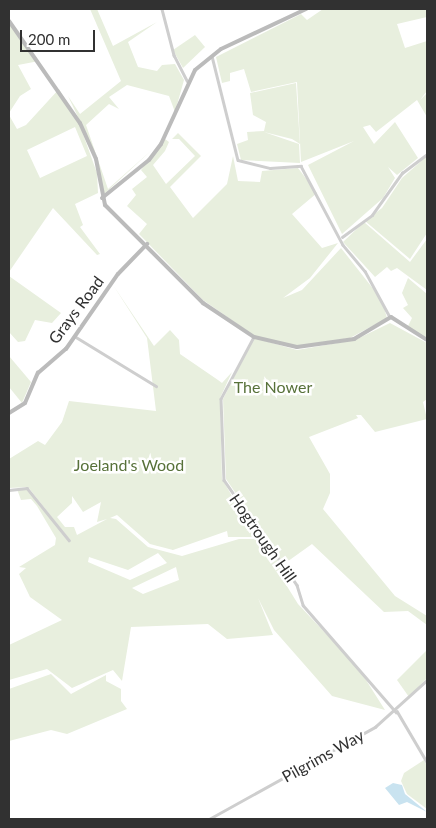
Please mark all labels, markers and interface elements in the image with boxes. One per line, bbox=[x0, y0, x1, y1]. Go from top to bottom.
scale bar bbox=[22, 20, 98, 52]
text: 200 m bbox=[28, 30, 70, 48]
street label: Grays Road bbox=[44, 272, 108, 348]
park label: The Nower bbox=[234, 377, 312, 397]
park label: Joeland's Wood bbox=[74, 455, 184, 475]
street label: Hogtrough Hill bbox=[225, 490, 301, 586]
street label: Pilgrims Way bbox=[279, 726, 367, 786]

